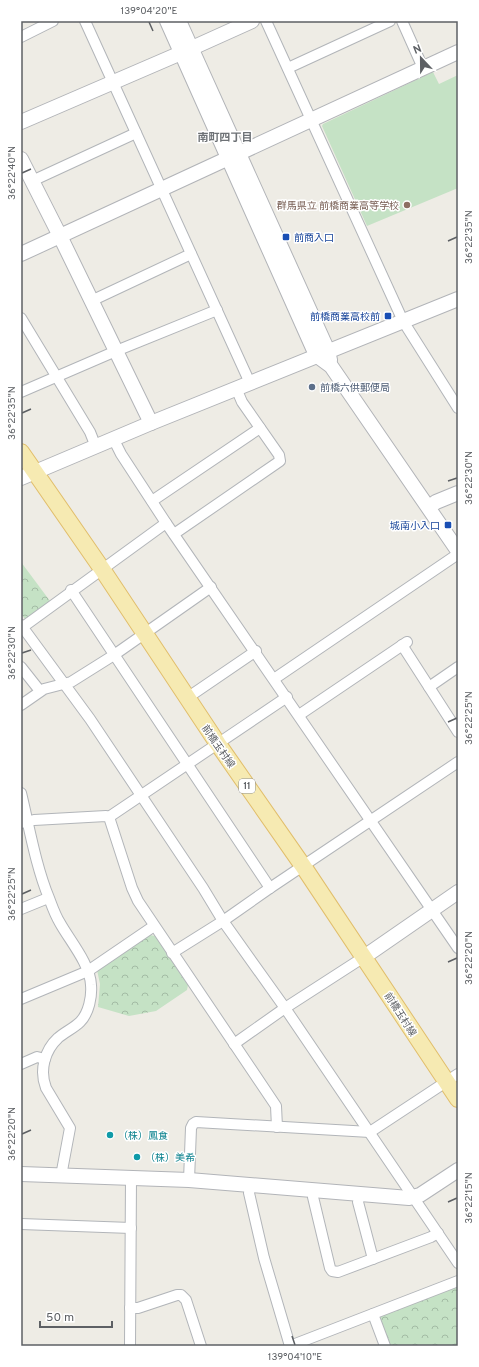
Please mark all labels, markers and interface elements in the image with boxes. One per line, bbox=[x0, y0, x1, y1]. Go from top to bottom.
text: 139°04'20"E bbox=[121, 5, 177, 18]
north arrow bbox=[401, 38, 441, 78]
text: N bbox=[411, 42, 424, 58]
district label: 南町四丁目 bbox=[198, 131, 253, 145]
text: 36°22'40"N bbox=[6, 146, 19, 200]
place label: 群馬県立 前橋商業高等学校 bbox=[277, 200, 399, 213]
marker: 群馬県立 前橋商業高等学校 bbox=[402, 200, 412, 210]
text: 36°22'35"N bbox=[463, 210, 476, 264]
marker: 前商入口 bbox=[281, 232, 291, 242]
place label: 前商入口 bbox=[294, 232, 334, 245]
place label: 前橋商業高校前 bbox=[310, 311, 380, 324]
marker: 前橋商業高校前 bbox=[383, 311, 393, 321]
marker: 前橋六供郵便局 bbox=[307, 382, 317, 392]
place label: 前橋六供郵便局 bbox=[320, 382, 390, 395]
text: 36°22'35"N bbox=[6, 386, 19, 440]
text: 36°22'30"N bbox=[463, 451, 476, 505]
place label: 城南小入口 bbox=[390, 520, 440, 533]
marker: 城南小入口 bbox=[443, 520, 453, 530]
text: 36°22'30"N bbox=[6, 626, 19, 680]
text: 36°22'25"N bbox=[463, 691, 476, 745]
street label: 前橋玉村線 bbox=[198, 723, 237, 771]
road number: 11 bbox=[239, 779, 255, 793]
text: 36°22'25"N bbox=[6, 867, 19, 921]
text: 36°22'20"N bbox=[463, 931, 476, 985]
street label: 前橋玉村線 bbox=[381, 990, 419, 1039]
text: 36°22'20"N bbox=[6, 1107, 19, 1161]
marker: （株）鳳食 bbox=[105, 1130, 115, 1140]
place label: （株）鳳食 bbox=[118, 1130, 168, 1143]
marker: （株）美希 bbox=[132, 1152, 142, 1162]
place label: （株）美希 bbox=[145, 1152, 195, 1165]
text: 36°22'15"N bbox=[463, 1172, 476, 1224]
scale bar bbox=[40, 1303, 112, 1329]
text: 50 m bbox=[46, 1310, 74, 1326]
text: 139°04'10"E bbox=[268, 1351, 322, 1364]

